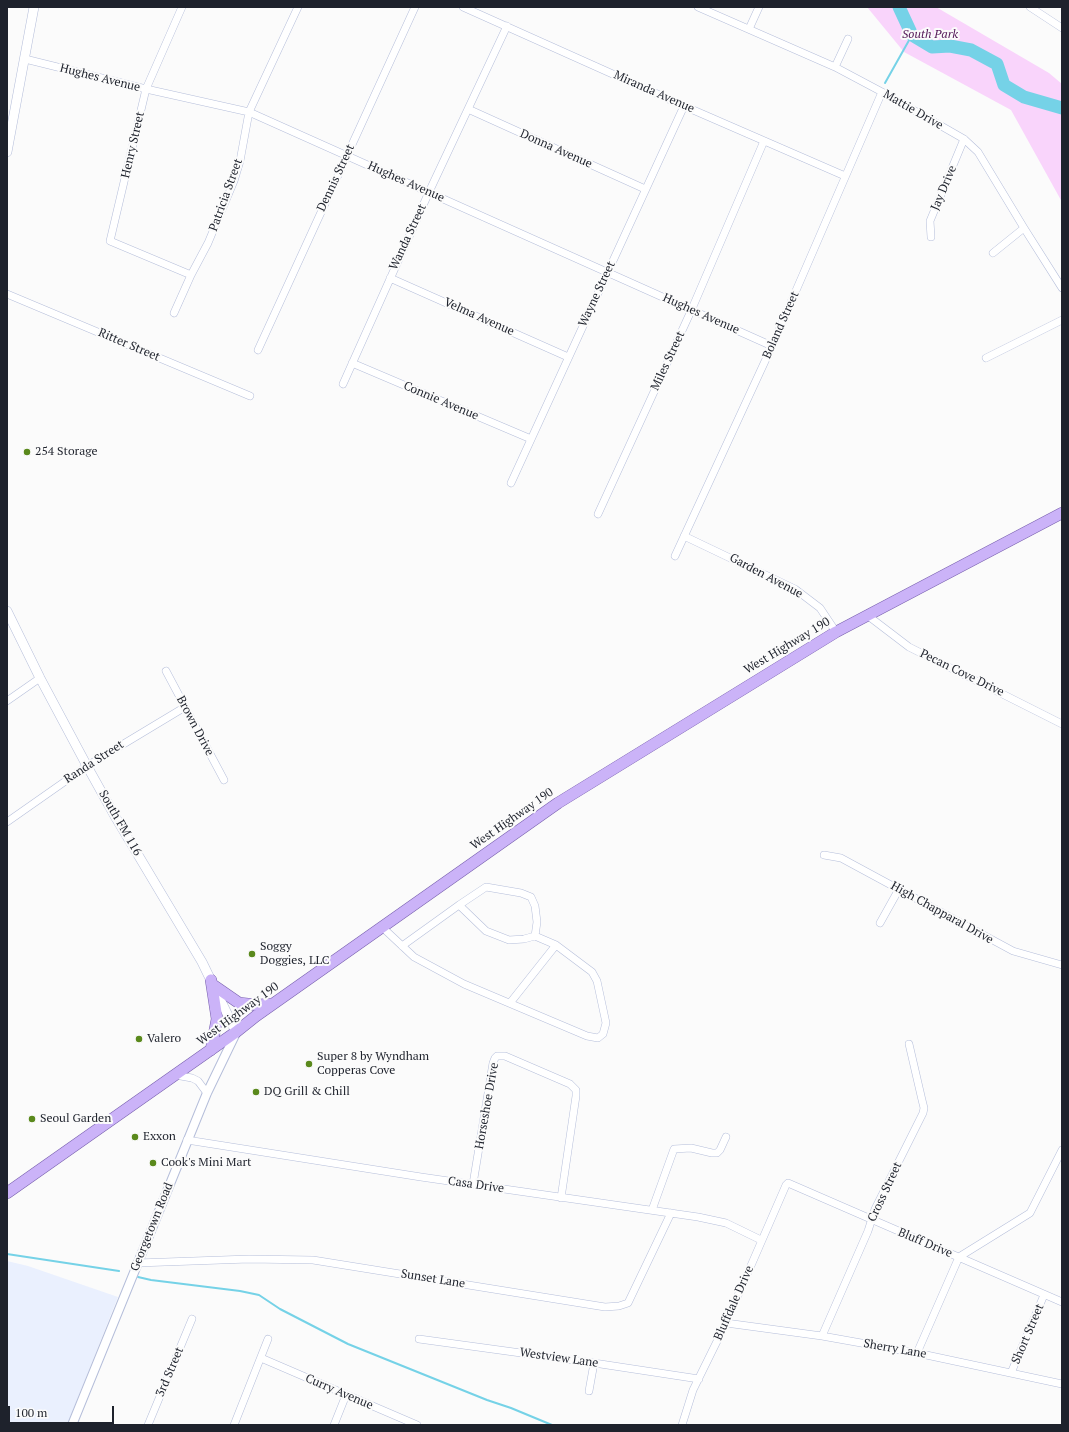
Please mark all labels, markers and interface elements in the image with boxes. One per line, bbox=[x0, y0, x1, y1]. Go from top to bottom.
park label: South Park bbox=[902, 28, 958, 42]
street label: Hughes Avenue bbox=[58, 61, 142, 95]
street label: Miranda Avenue bbox=[611, 68, 697, 116]
street label: Mattie Drive bbox=[881, 87, 945, 133]
street label: Henry Street bbox=[118, 110, 148, 180]
street label: Donna Avenue bbox=[518, 127, 594, 171]
street label: Dennis Street bbox=[314, 142, 358, 214]
street label: Patricia Street bbox=[206, 157, 246, 233]
street label: Hughes Avenue bbox=[365, 159, 447, 205]
street label: Jay Drive bbox=[928, 163, 960, 213]
street label: Wanda Street bbox=[386, 202, 430, 272]
street label: Wayne Street bbox=[576, 259, 618, 329]
street label: Boland Street bbox=[760, 289, 802, 361]
street label: Hughes Avenue bbox=[660, 291, 742, 337]
street label: Velma Avenue bbox=[442, 295, 516, 339]
street label: Ritter Street bbox=[96, 326, 162, 364]
street label: Miles Street bbox=[648, 329, 688, 393]
street label: Connie Avenue bbox=[401, 379, 481, 423]
place label: 254 Storage bbox=[35, 445, 98, 459]
marker: 254 Storage bbox=[22, 447, 32, 457]
street label: Garden Avenue bbox=[727, 551, 805, 601]
street label: West Highway 190 bbox=[741, 615, 833, 677]
street label: Pecan Cove Drive bbox=[918, 646, 1006, 700]
street label: Brown Drive bbox=[173, 694, 217, 758]
street label: Randa Street bbox=[61, 737, 127, 787]
street label: West Highway 190 bbox=[468, 785, 556, 853]
street label: South FM 116 bbox=[95, 788, 145, 858]
street label: High Chapparal Drive bbox=[888, 879, 996, 947]
place label: Soggy Doggies, LLC bbox=[260, 940, 330, 968]
marker: Soggy Doggies, LLC bbox=[247, 949, 257, 959]
street label: West Highway 190 bbox=[194, 979, 282, 1049]
place label: Valero bbox=[147, 1032, 181, 1046]
marker: Valero bbox=[134, 1034, 144, 1044]
place label: Super 8 by Wyndham Copperas Cove bbox=[317, 1050, 429, 1078]
marker: Super 8 by Wyndham Copperas Cove bbox=[304, 1059, 314, 1069]
street label: Horseshoe Drive bbox=[472, 1062, 502, 1150]
place label: DQ Grill & Chill bbox=[264, 1085, 350, 1099]
marker: DQ Grill & Chill bbox=[251, 1087, 261, 1097]
place label: Seoul Garden bbox=[40, 1112, 111, 1126]
marker: Seoul Garden bbox=[27, 1114, 37, 1124]
place label: Exxon bbox=[143, 1130, 176, 1144]
marker: Exxon bbox=[130, 1132, 140, 1142]
place label: Cook's Mini Mart bbox=[161, 1156, 252, 1170]
marker: Cook's Mini Mart bbox=[148, 1158, 158, 1168]
street label: Cross Street bbox=[865, 1160, 905, 1224]
street label: Casa Drive bbox=[447, 1174, 505, 1196]
street label: Georgetown Road bbox=[128, 1181, 176, 1273]
street label: Bluff Drive bbox=[896, 1225, 954, 1261]
street label: Bluffdale Drive bbox=[711, 1264, 757, 1342]
street label: Sunset Lane bbox=[400, 1267, 466, 1291]
street label: Short Street bbox=[1009, 1302, 1047, 1366]
street label: Sherry Lane bbox=[862, 1336, 928, 1362]
street label: 3rd Street bbox=[153, 1345, 187, 1399]
street label: Westview Lane bbox=[519, 1345, 599, 1371]
street label: Curry Avenue bbox=[303, 1371, 375, 1413]
scale bar bbox=[10, 1398, 116, 1424]
text: 100 m bbox=[15, 1405, 47, 1420]

